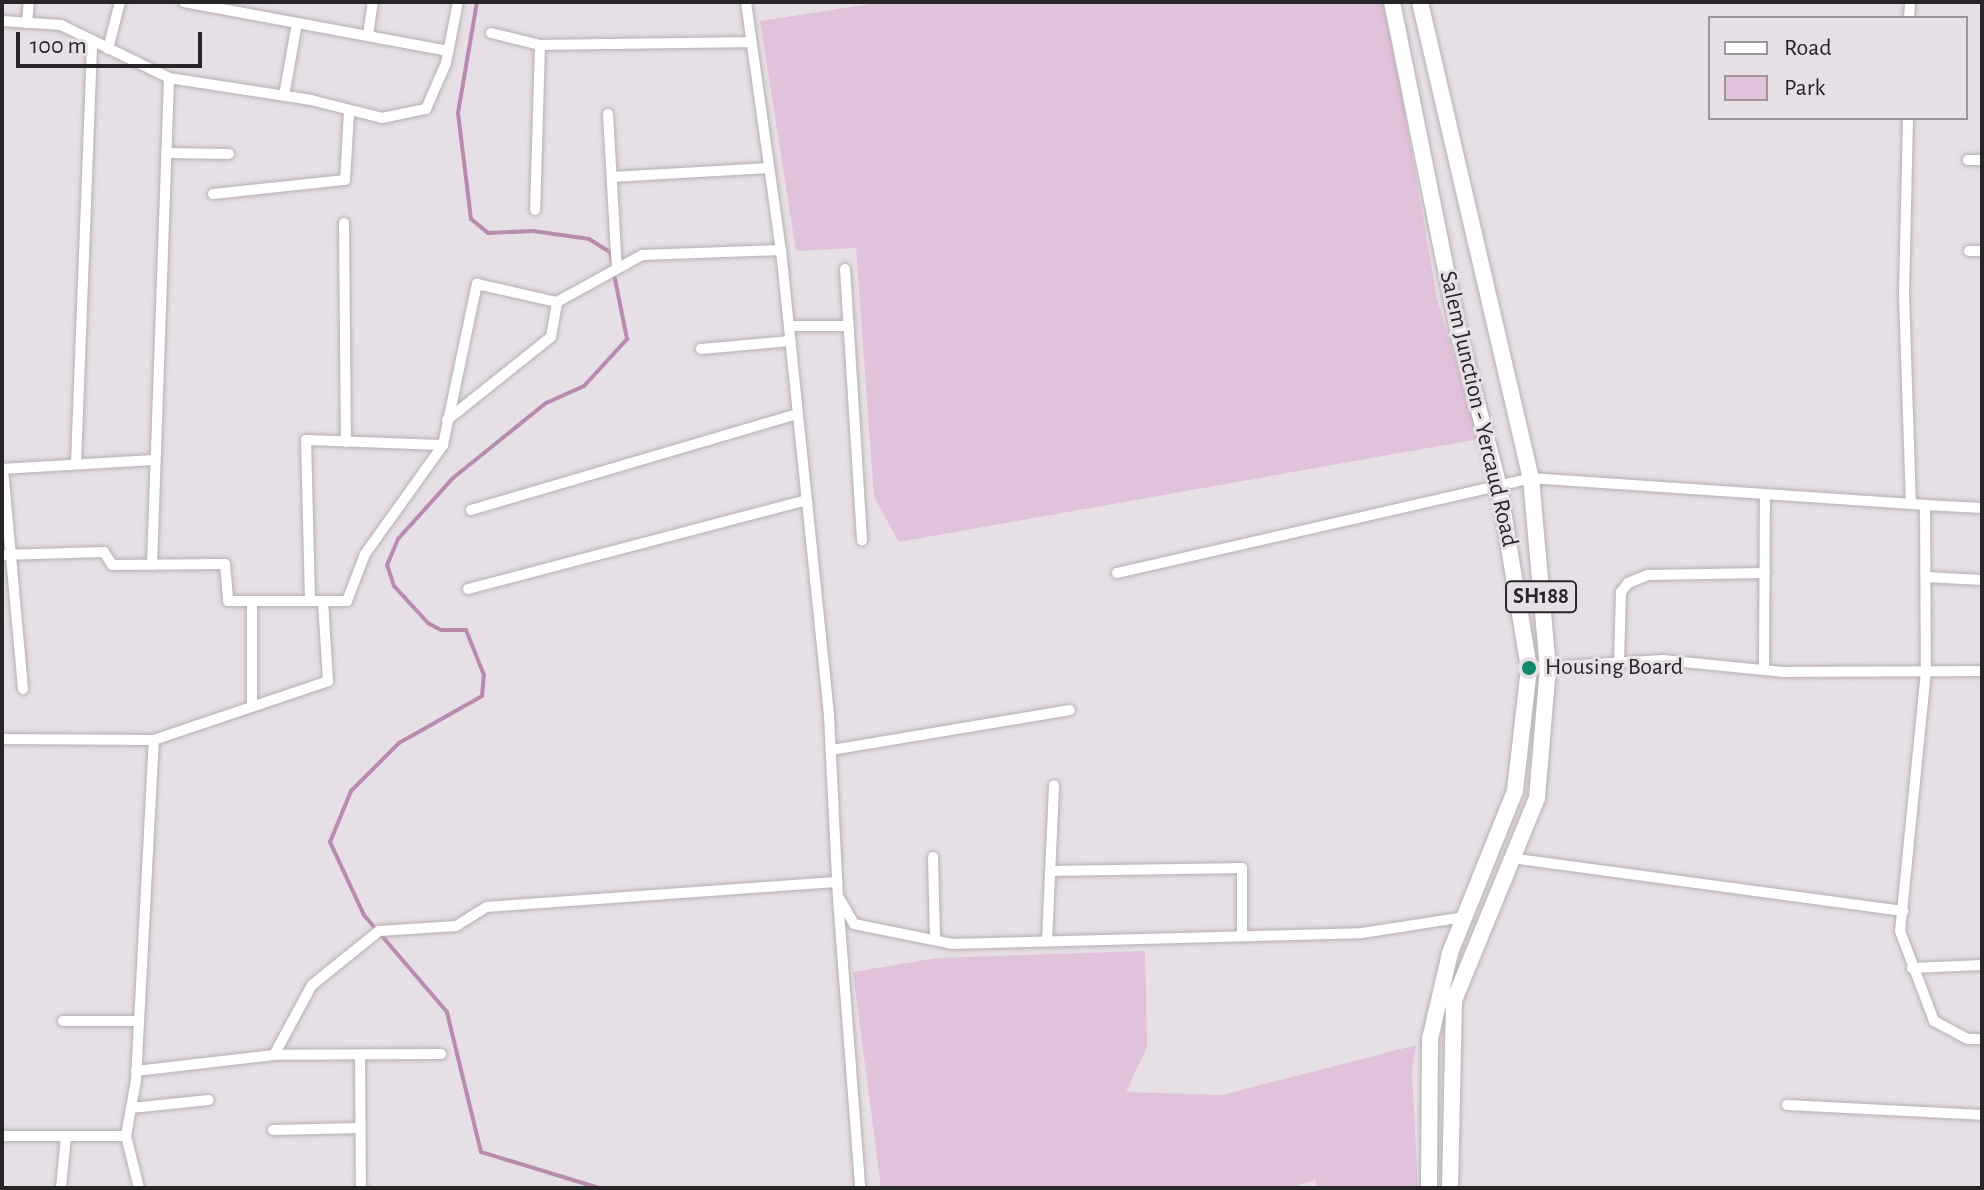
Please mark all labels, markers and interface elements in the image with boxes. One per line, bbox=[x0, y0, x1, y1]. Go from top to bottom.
scale bar bbox=[20, 16, 206, 66]
legend bbox=[1708, 16, 1968, 120]
text: 100 m bbox=[30, 34, 87, 58]
text: Road bbox=[1784, 36, 1832, 60]
text: Park bbox=[1784, 76, 1825, 100]
street label: Salem Junction - Yercaud Road bbox=[1432, 268, 1524, 550]
road number: SH188 bbox=[1505, 579, 1577, 615]
place label: Housing Board bbox=[1545, 654, 1683, 682]
marker: Housing Board bbox=[1520, 659, 1538, 677]

